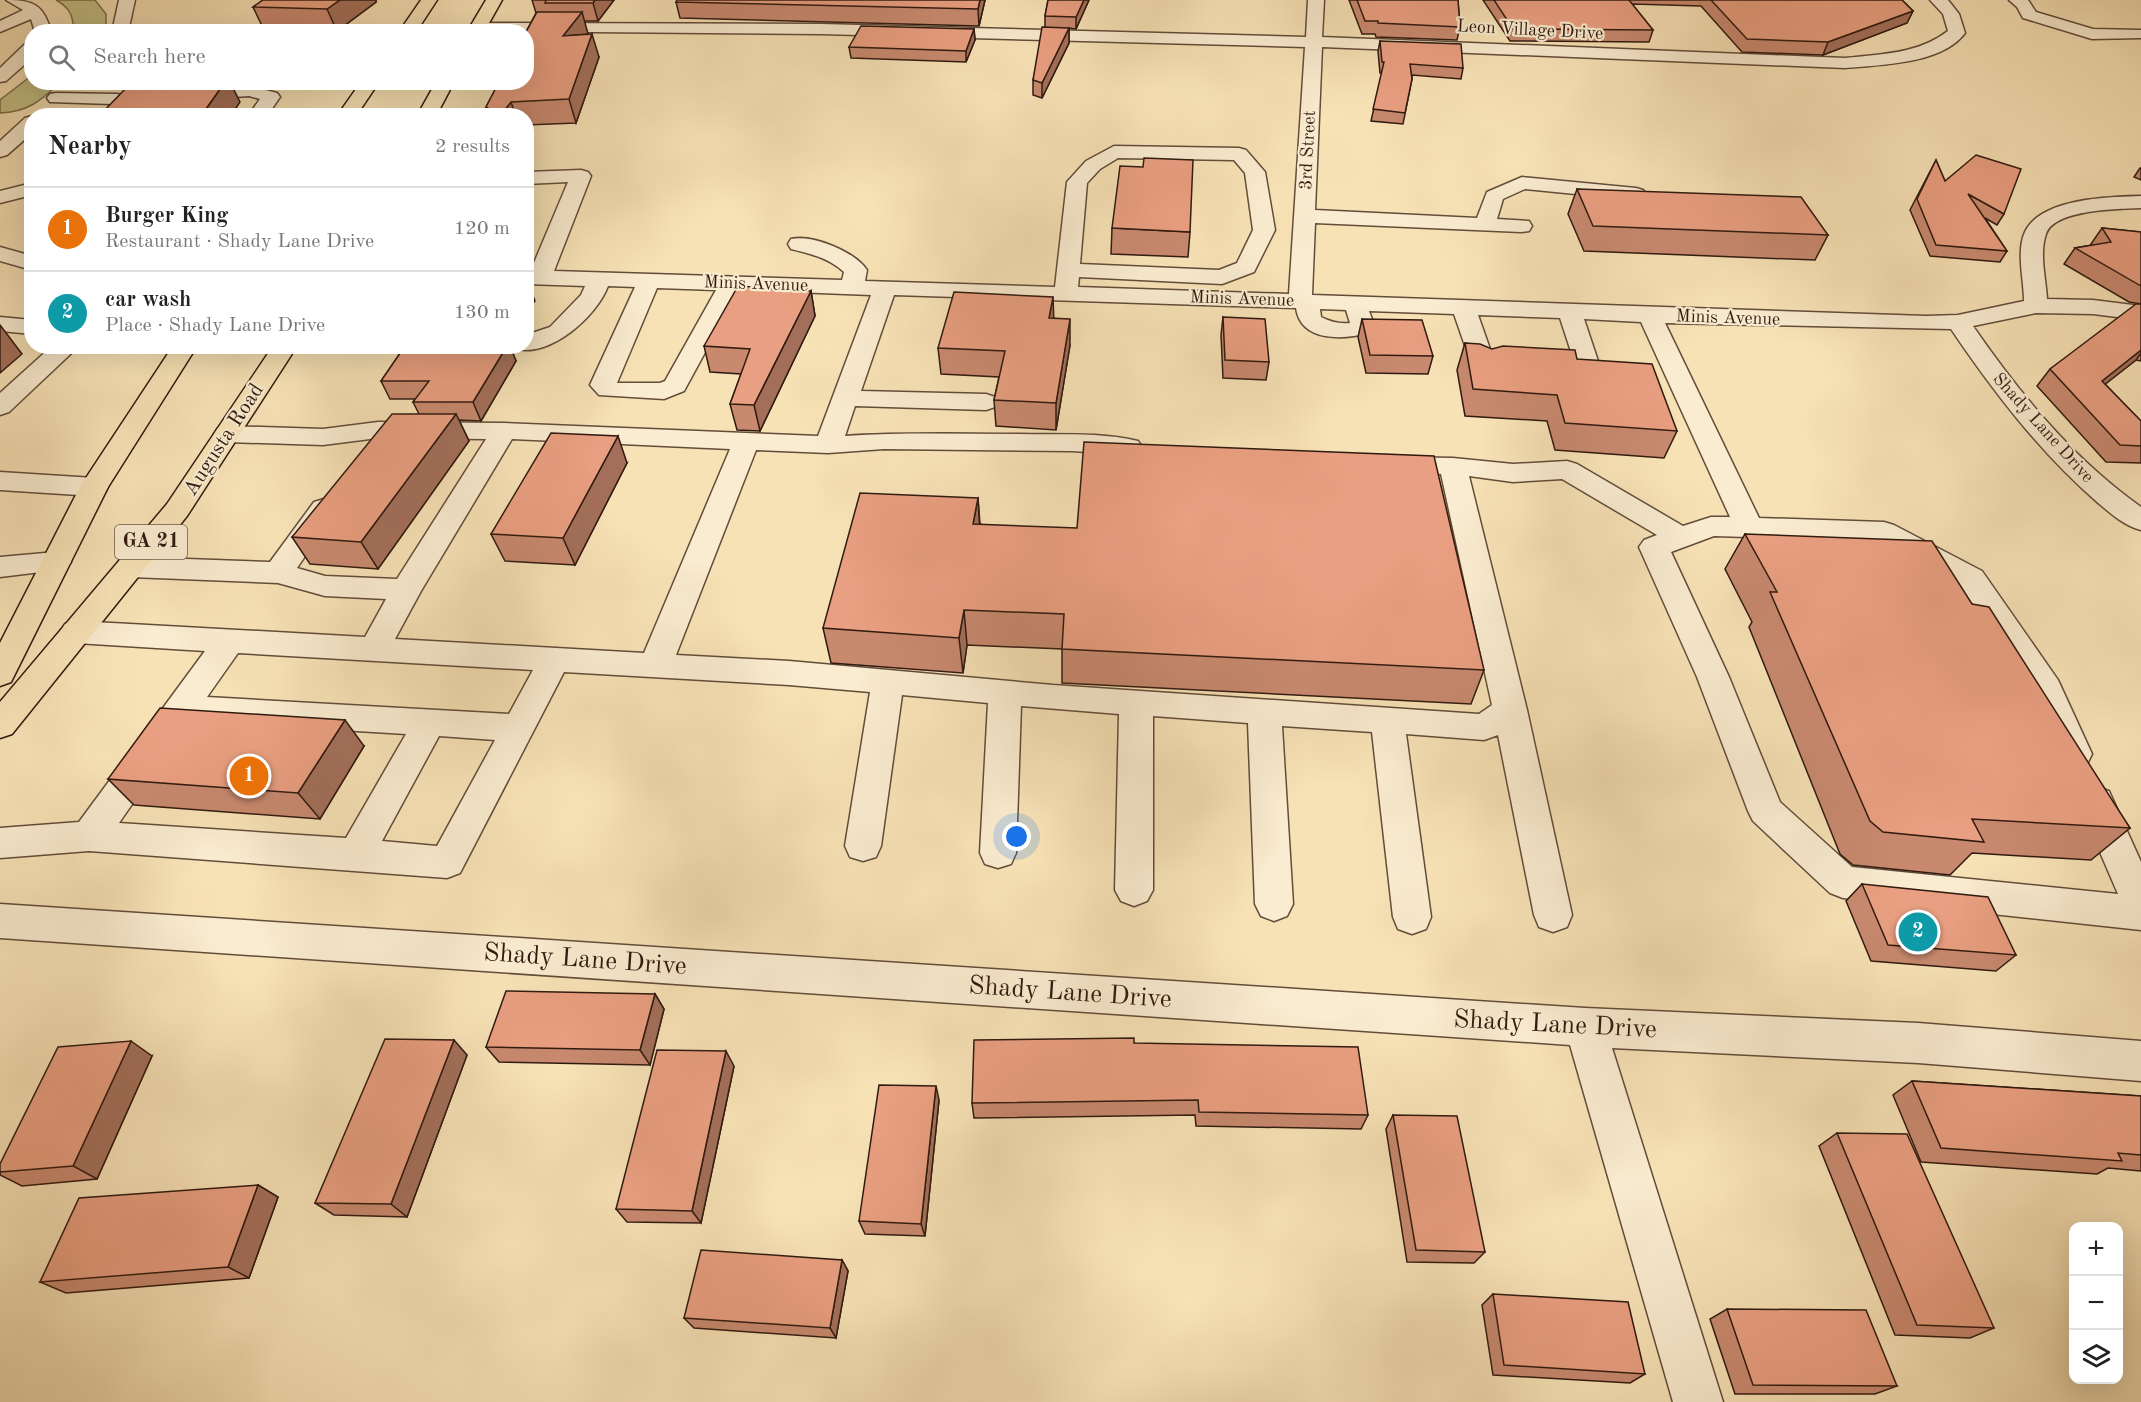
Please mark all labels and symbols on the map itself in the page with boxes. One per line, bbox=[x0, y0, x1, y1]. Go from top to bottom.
street label: Leon Village Drive bbox=[1456, 17, 1604, 43]
street label: 3rd Street bbox=[1297, 110, 1319, 190]
street label: Minis Avenue bbox=[703, 273, 809, 295]
street label: Minis Avenue bbox=[1189, 288, 1295, 310]
street label: Minis Avenue bbox=[1675, 307, 1781, 329]
street label: Shady Lane Drive bbox=[1989, 370, 2097, 486]
street label: Augusta Road bbox=[180, 380, 268, 500]
road number: GA 21 bbox=[115, 525, 187, 559]
pin: 1 bbox=[230, 754, 268, 798]
your location bbox=[1002, 822, 1031, 851]
pin: 2 bbox=[1898, 910, 1938, 954]
street label: Shady Lane Drive bbox=[482, 940, 688, 980]
street label: Shady Lane Drive bbox=[967, 973, 1173, 1013]
street label: Shady Lane Drive bbox=[1453, 1007, 1657, 1043]

